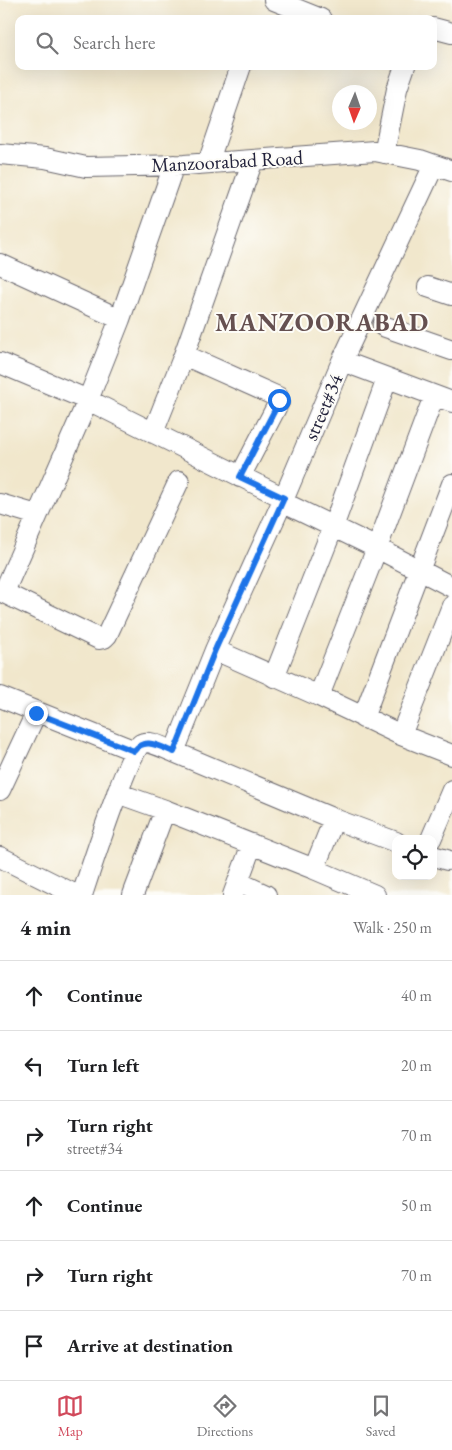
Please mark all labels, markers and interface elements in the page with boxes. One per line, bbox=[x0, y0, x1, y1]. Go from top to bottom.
search box bbox=[15, 15, 437, 70]
icon: search bbox=[33, 29, 61, 57]
text: Search here bbox=[73, 30, 155, 55]
north arrow bbox=[332, 85, 377, 130]
street label: Manzoorabad Road bbox=[150, 144, 304, 178]
district label: MANZOORABAD bbox=[215, 306, 429, 338]
street label: street#34 bbox=[297, 369, 349, 444]
route start bbox=[268, 389, 291, 412]
route end bbox=[25, 702, 48, 725]
map controls bbox=[392, 835, 437, 880]
button: locate bbox=[392, 835, 437, 880]
text: 4 min bbox=[20, 914, 71, 941]
text: Walk · 250 m bbox=[353, 917, 432, 938]
icon: ahead bbox=[20, 982, 48, 1010]
text: Continue bbox=[67, 983, 142, 1008]
text: 40 m bbox=[401, 985, 432, 1006]
icon: left bbox=[20, 1052, 48, 1080]
text: Turn left bbox=[67, 1053, 139, 1078]
text: 20 m bbox=[401, 1055, 432, 1076]
text: Turn right bbox=[67, 1113, 153, 1138]
icon: right bbox=[20, 1122, 48, 1150]
text: 70 m bbox=[401, 1125, 432, 1146]
text: street#34 bbox=[67, 1138, 123, 1159]
icon: ahead bbox=[20, 1192, 48, 1220]
text: Continue bbox=[67, 1193, 142, 1218]
text: 50 m bbox=[401, 1195, 432, 1216]
icon: right bbox=[20, 1262, 48, 1290]
text: Turn right bbox=[67, 1263, 153, 1288]
text: 70 m bbox=[401, 1265, 432, 1286]
icon: arrive bbox=[20, 1332, 48, 1360]
text: Arrive at destination bbox=[67, 1333, 233, 1358]
tab: Map bbox=[56, 1392, 84, 1440]
tab: Directions bbox=[197, 1392, 253, 1440]
tab: Saved bbox=[366, 1392, 396, 1440]

